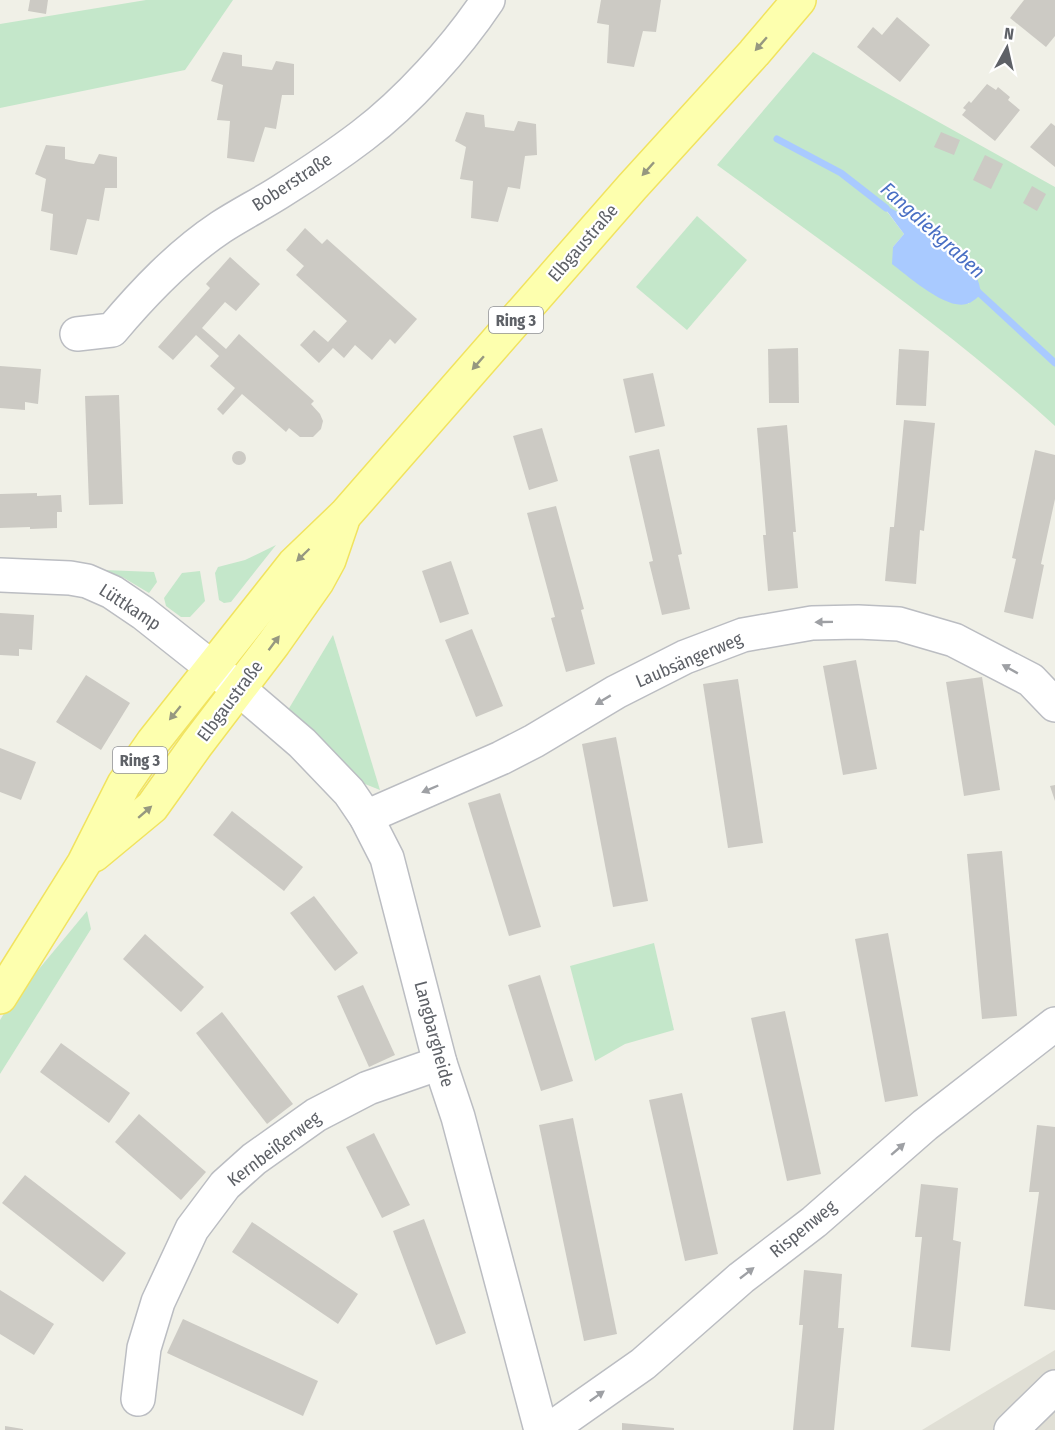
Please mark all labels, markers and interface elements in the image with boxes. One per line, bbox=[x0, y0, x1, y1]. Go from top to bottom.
north arrow bbox=[977, 18, 1037, 78]
text: N bbox=[1003, 24, 1015, 44]
one-way arrow bbox=[755, 37, 768, 52]
street label: Boberstraße bbox=[248, 148, 336, 216]
one-way arrow bbox=[642, 161, 655, 176]
water label: Fangdiekgraben bbox=[876, 177, 990, 283]
street label: Elbgaustraße bbox=[543, 200, 623, 286]
road number: Ring 3 bbox=[489, 307, 543, 333]
one-way arrow bbox=[471, 355, 484, 371]
one-way arrow bbox=[296, 548, 310, 562]
street label: Lüttkamp bbox=[95, 579, 165, 635]
one-way arrow bbox=[815, 617, 834, 627]
street label: Laubsängerweg bbox=[632, 627, 746, 692]
one-way arrow bbox=[268, 635, 280, 650]
street label: Elbgaustraße bbox=[192, 656, 268, 746]
one-way arrow bbox=[1001, 664, 1018, 674]
one-way arrow bbox=[595, 694, 611, 705]
one-way arrow bbox=[169, 705, 182, 720]
road number: Ring 3 bbox=[113, 747, 167, 773]
one-way arrow bbox=[421, 784, 439, 794]
one-way arrow bbox=[137, 806, 152, 819]
street label: Langbargheide bbox=[409, 979, 459, 1089]
street label: Kernbeißerweg bbox=[223, 1107, 325, 1191]
one-way arrow bbox=[890, 1143, 905, 1156]
street label: Rispenweg bbox=[765, 1195, 841, 1262]
one-way arrow bbox=[740, 1267, 755, 1279]
one-way arrow bbox=[588, 1390, 604, 1402]

